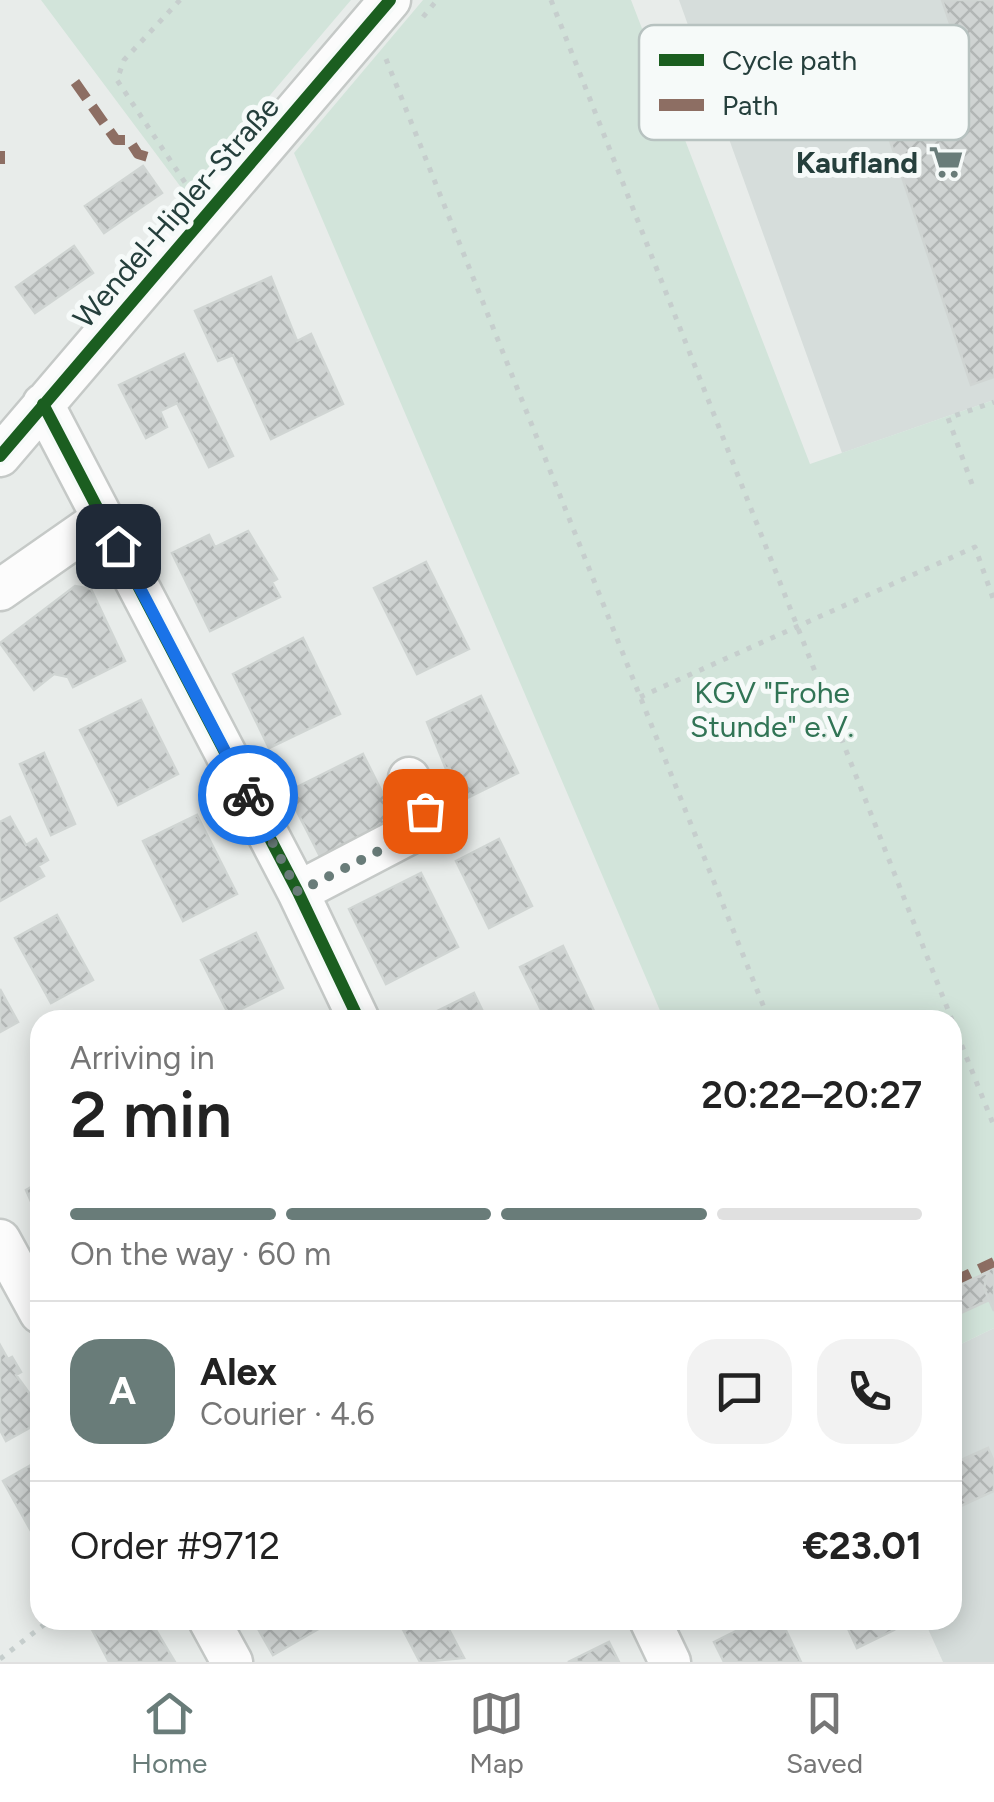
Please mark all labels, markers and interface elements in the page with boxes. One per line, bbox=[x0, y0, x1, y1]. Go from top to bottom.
legend bbox=[639, 25, 969, 140]
text: Cycle path bbox=[722, 43, 857, 77]
street label: Wendel-Hipler-Straße bbox=[65, 88, 287, 336]
text: Path bbox=[722, 88, 778, 122]
supermarket icon: Kaufland bbox=[927, 143, 965, 181]
place label: Kaufland bbox=[796, 144, 918, 181]
pin bbox=[76, 504, 161, 589]
icon: home bbox=[91, 519, 146, 574]
park label: KGV "Frohe Stunde" e.V. bbox=[690, 674, 854, 745]
courier bbox=[198, 745, 298, 845]
icon: bike bbox=[221, 768, 276, 823]
pin bbox=[383, 769, 468, 854]
icon: bag bbox=[398, 784, 453, 839]
text: Arriving in bbox=[70, 1039, 215, 1077]
text: 20:22–20:27 bbox=[701, 1072, 922, 1118]
text: 2 min bbox=[70, 1075, 232, 1153]
text: On the way · 60 m bbox=[70, 1235, 331, 1273]
button: chat bbox=[687, 1339, 792, 1444]
button: phone bbox=[817, 1339, 922, 1444]
text: Alex bbox=[200, 1349, 277, 1395]
text: A bbox=[109, 1368, 136, 1414]
text: Courier · 4.6 bbox=[200, 1395, 375, 1433]
text: Order #9712 bbox=[70, 1523, 280, 1569]
text: €23.01 bbox=[802, 1523, 922, 1569]
tab: Home bbox=[131, 1686, 207, 1780]
tab: Map bbox=[469, 1686, 524, 1780]
tab: Saved bbox=[786, 1686, 863, 1780]

